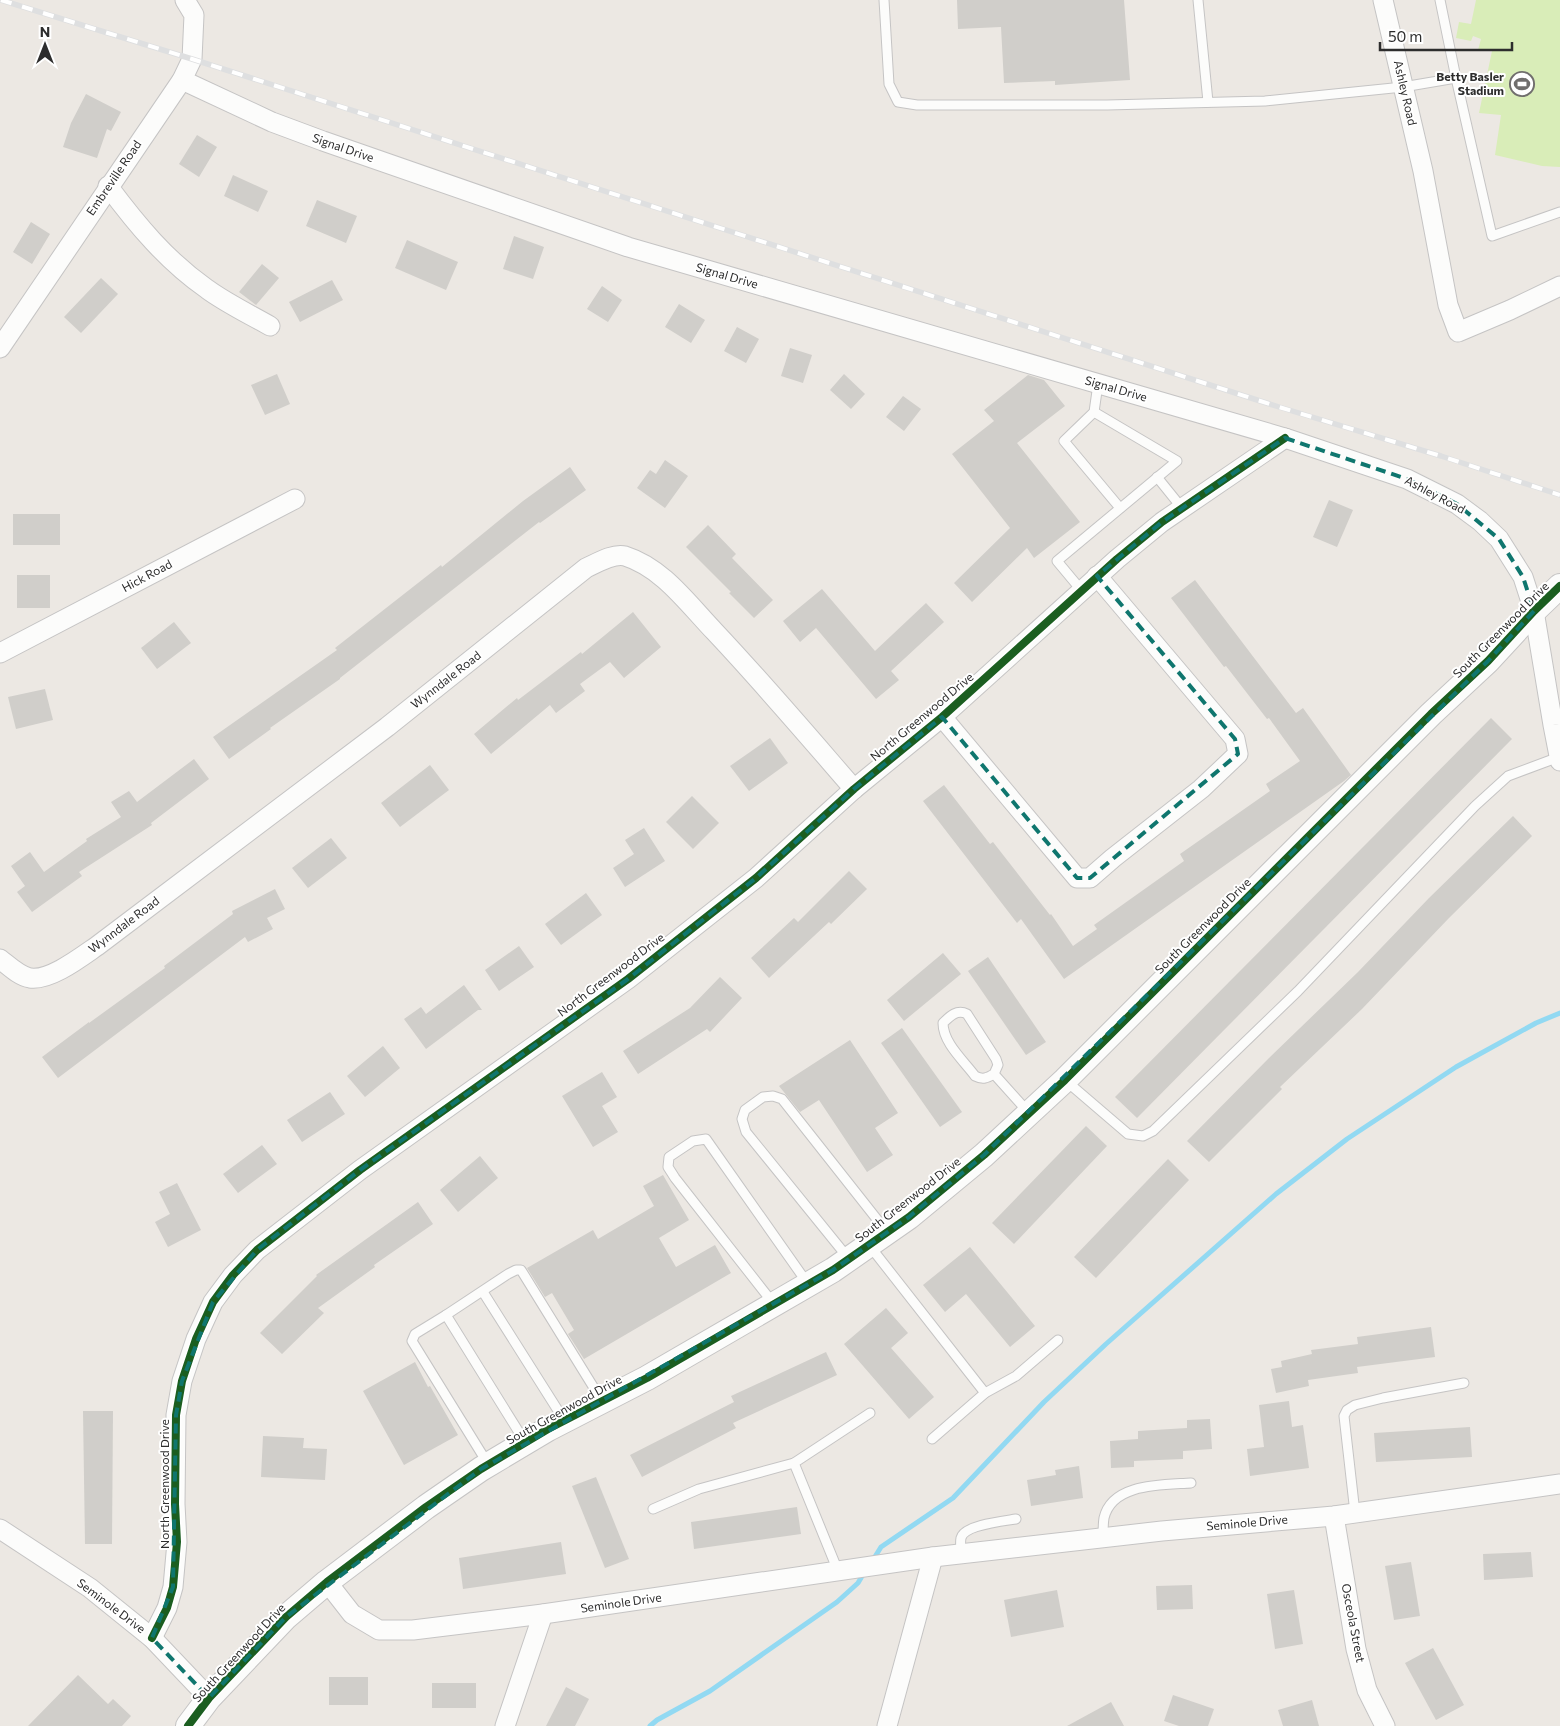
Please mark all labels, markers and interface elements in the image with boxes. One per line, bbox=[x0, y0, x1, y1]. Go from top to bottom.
north arrow bbox=[20, 20, 70, 70]
scale bar bbox=[1380, 20, 1512, 52]
text: N bbox=[40, 23, 50, 40]
text: 50 m bbox=[1388, 27, 1422, 45]
street label: Ashley Road bbox=[1392, 59, 1420, 127]
place label: Betty Basler Stadium bbox=[1436, 69, 1504, 97]
sports icon: Betty Basler Stadium bbox=[1509, 71, 1535, 97]
street label: Signal Drive bbox=[311, 130, 376, 164]
street label: Embreville Road bbox=[83, 137, 143, 218]
street label: Signal Drive bbox=[695, 259, 760, 291]
street label: Signal Drive bbox=[1084, 372, 1149, 404]
street label: Ashley Road bbox=[1403, 472, 1468, 516]
street label: Hick Road bbox=[119, 556, 174, 594]
street label: South Greenwood Drive bbox=[1449, 578, 1551, 680]
street label: Wynndale Road bbox=[408, 648, 483, 711]
street label: North Greenwood Drive bbox=[867, 669, 976, 763]
street label: South Greenwood Drive bbox=[1151, 874, 1253, 976]
street label: Wynndale Road bbox=[85, 893, 161, 955]
street label: North Greenwood Drive bbox=[554, 930, 666, 1019]
street label: South Greenwood Drive bbox=[852, 1154, 963, 1245]
street label: South Greenwood Drive bbox=[503, 1372, 624, 1447]
street label: North Greenwood Drive bbox=[157, 1419, 171, 1549]
street label: Seminole Drive bbox=[1206, 1511, 1288, 1533]
street label: Seminole Drive bbox=[75, 1575, 148, 1635]
street label: Osceola Street bbox=[1339, 1582, 1369, 1664]
street label: Seminole Drive bbox=[579, 1589, 662, 1615]
street label: South Greenwood Drive bbox=[189, 1600, 288, 1705]

